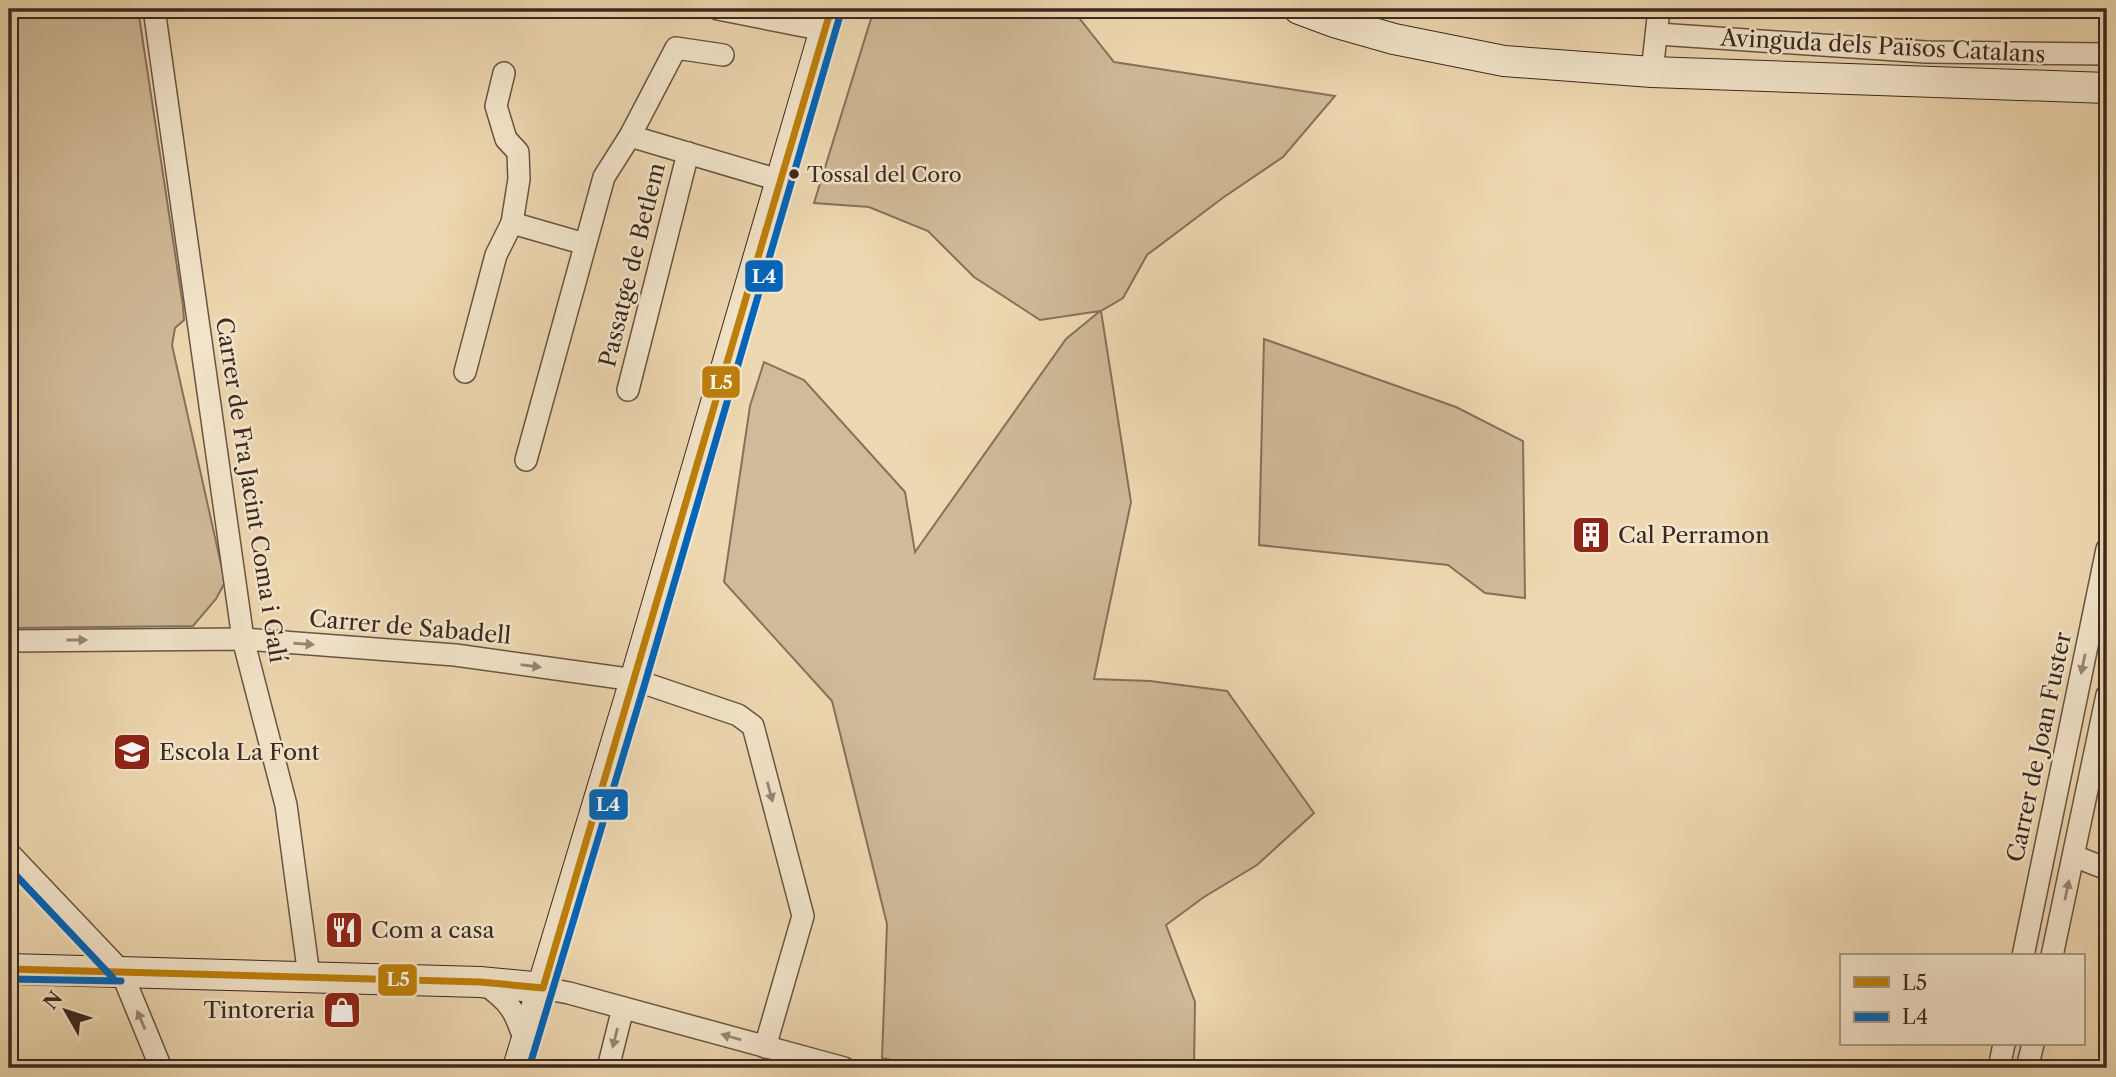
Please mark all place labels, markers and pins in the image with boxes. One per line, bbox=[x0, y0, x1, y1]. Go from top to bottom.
place label: Tossal del Coro bbox=[807, 162, 962, 187]
marker: Tossal del Coro bbox=[787, 167, 801, 181]
building icon: Cal Perramon bbox=[1570, 514, 1612, 556]
place label: Cal Perramon bbox=[1618, 521, 1770, 549]
school or university icon: Escola La Font bbox=[111, 731, 153, 773]
place label: Escola La Font bbox=[159, 738, 320, 766]
restaurant icon: Com a casa bbox=[323, 909, 365, 951]
place label: Com a casa bbox=[371, 916, 496, 944]
shop icon: Tintoreria bbox=[321, 989, 363, 1031]
place label: Tintoreria bbox=[203, 996, 316, 1024]

